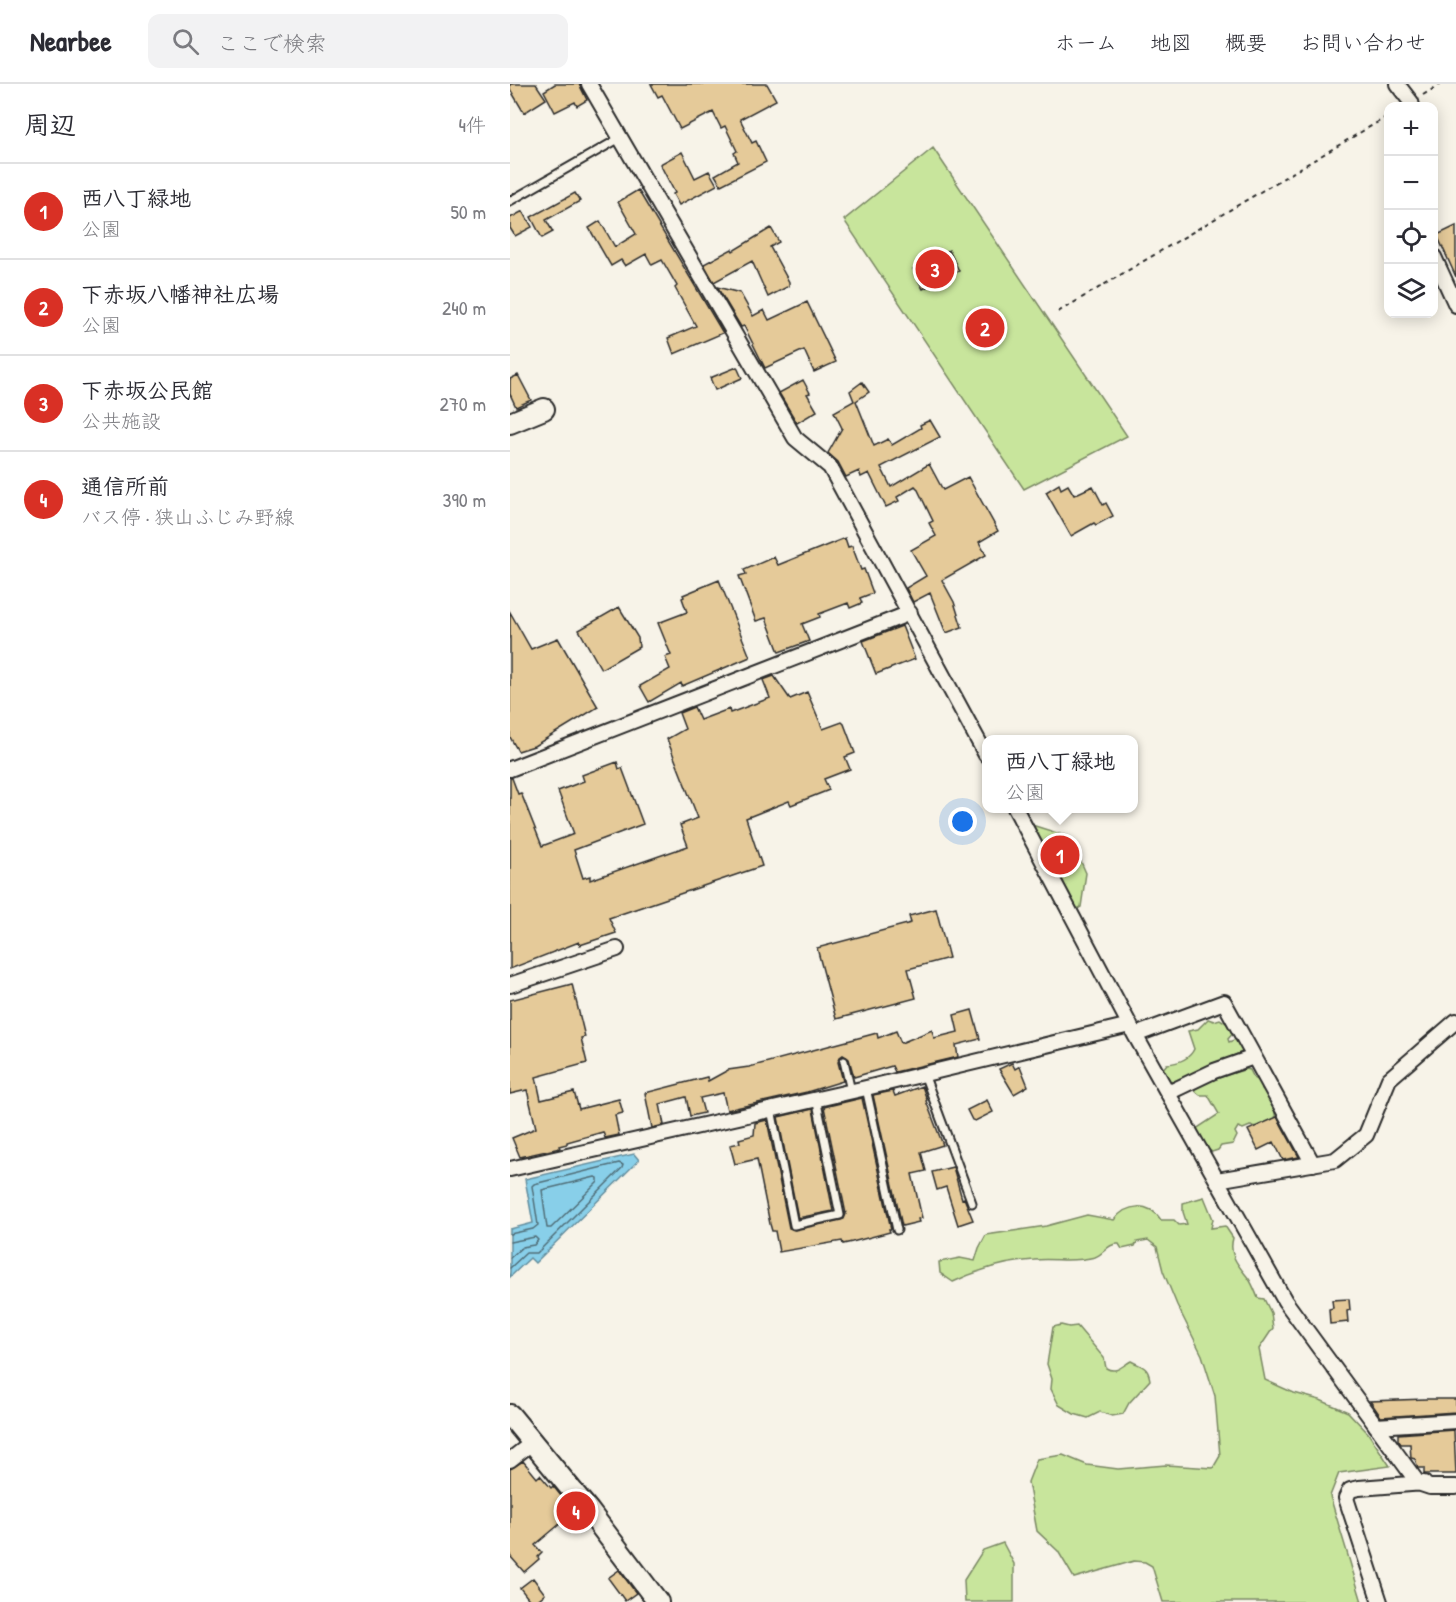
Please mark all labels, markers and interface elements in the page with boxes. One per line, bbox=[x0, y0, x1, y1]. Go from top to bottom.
search box bbox=[148, 14, 568, 68]
text: Nearbee bbox=[30, 22, 112, 60]
icon: search bbox=[169, 25, 202, 58]
text: ここで検索 bbox=[217, 28, 327, 58]
text: ホーム bbox=[1055, 28, 1117, 57]
text: 地図 bbox=[1150, 28, 1192, 57]
text: 概要 bbox=[1225, 28, 1267, 57]
text: お問い合わせ bbox=[1300, 28, 1426, 57]
map controls bbox=[1384, 102, 1438, 318]
button: + bbox=[1384, 102, 1438, 156]
text: 周辺 bbox=[24, 107, 76, 142]
text: 4件 bbox=[459, 111, 486, 138]
button: − bbox=[1384, 156, 1438, 210]
text: 西八丁緑地 bbox=[81, 183, 191, 213]
text: 1 bbox=[40, 198, 47, 225]
text: 50 m bbox=[450, 198, 486, 225]
button: locate bbox=[1384, 210, 1438, 264]
text: 公園 bbox=[81, 215, 121, 242]
pin: 3 bbox=[916, 246, 954, 291]
button: layers bbox=[1384, 264, 1438, 318]
text: 下赤坂八幡神社広場 bbox=[81, 279, 279, 309]
text: 2 bbox=[39, 294, 48, 321]
text: 240 m bbox=[442, 294, 486, 321]
pin: 2 bbox=[966, 306, 1004, 350]
text: 公園 bbox=[81, 311, 121, 338]
text: 下赤坂公民館 bbox=[81, 375, 213, 405]
text: 3 bbox=[39, 390, 48, 417]
text: 270 m bbox=[440, 390, 486, 417]
text: 公共施設 bbox=[81, 407, 161, 434]
text: 通信所前 bbox=[81, 471, 169, 501]
text: 4 bbox=[40, 486, 47, 513]
text: 390 m bbox=[443, 486, 486, 513]
text: バス停 · 狭山ふじみ野線 bbox=[81, 503, 294, 530]
popup bbox=[982, 735, 1138, 813]
text: 西八丁緑地 bbox=[1005, 746, 1115, 776]
text: 公園 bbox=[1005, 778, 1045, 805]
your location bbox=[948, 807, 977, 836]
pin: 1 bbox=[1040, 832, 1080, 878]
pin: 4 bbox=[556, 1488, 596, 1534]

